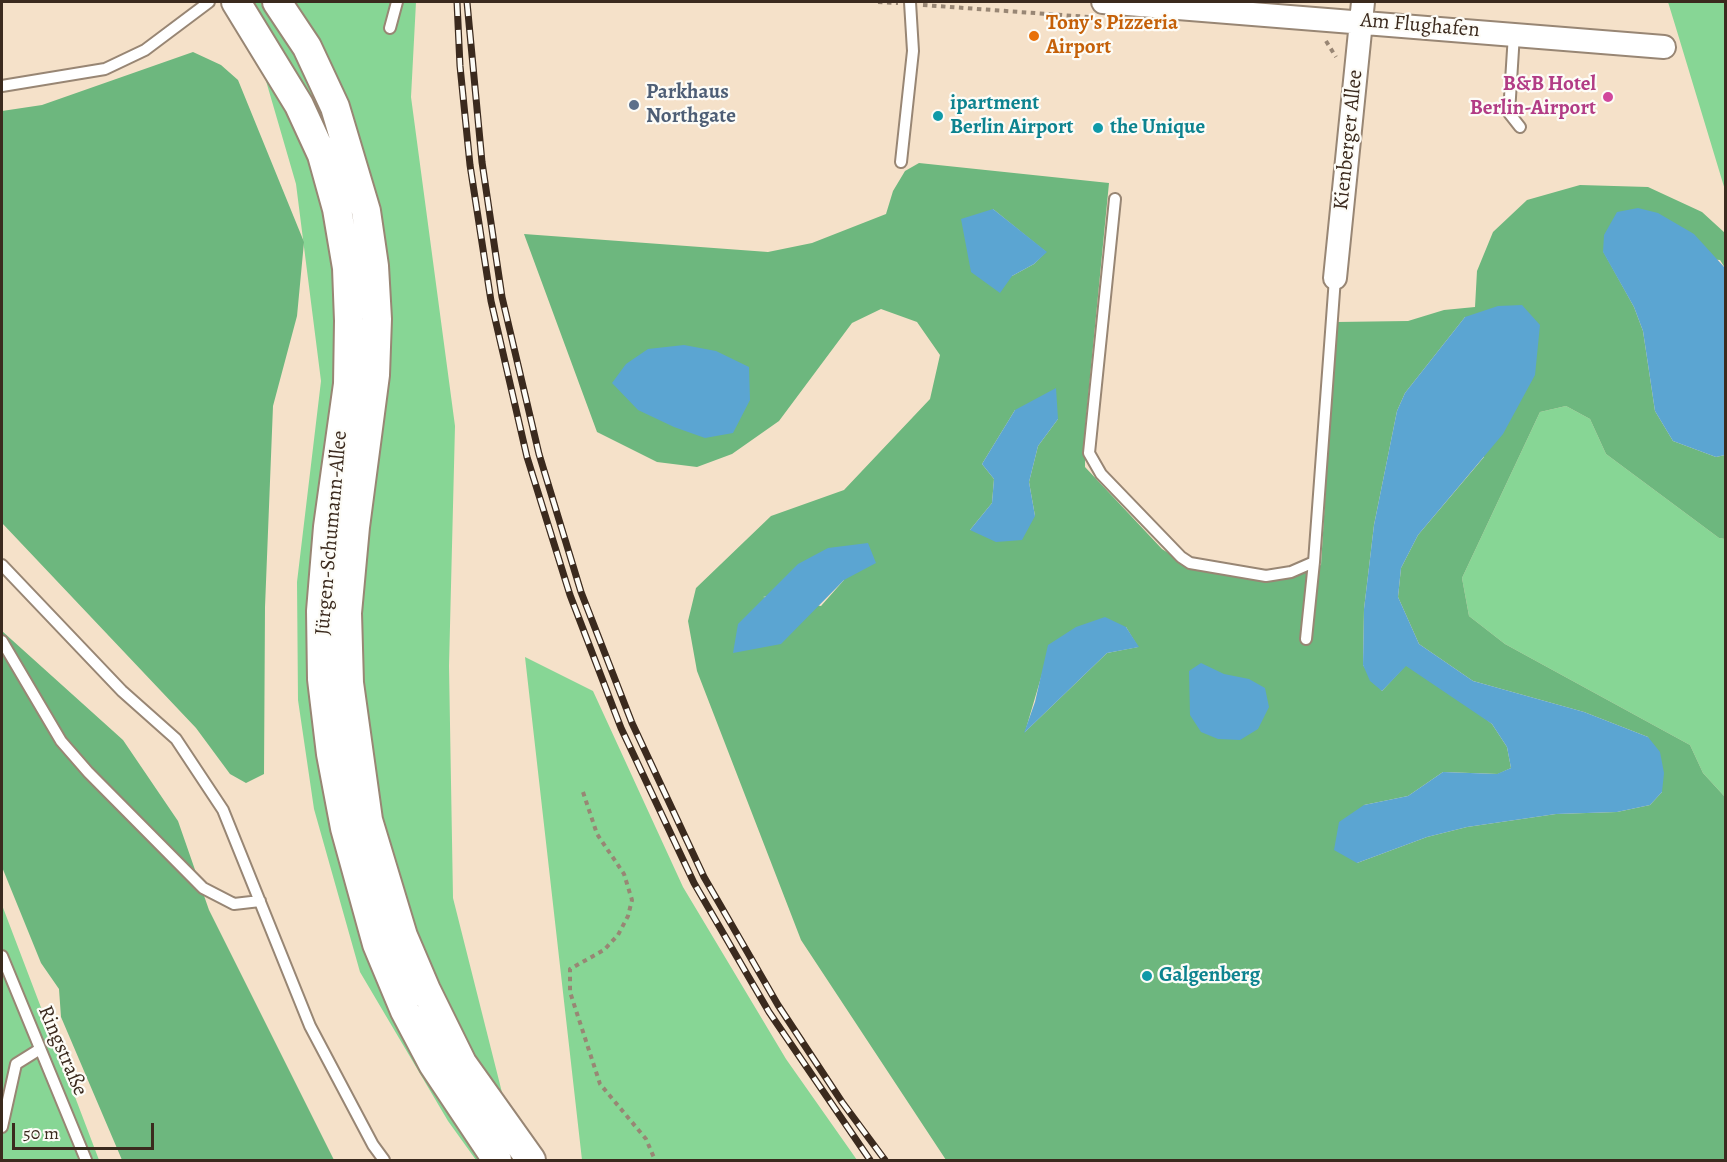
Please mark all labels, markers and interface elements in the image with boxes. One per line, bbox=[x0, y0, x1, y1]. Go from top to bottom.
street label: Am Flughafen bbox=[1359, 8, 1481, 44]
place label: Tony's Pizzeria Airport bbox=[1046, 11, 1178, 61]
marker: Tony's Pizzeria Airport bbox=[1027, 29, 1041, 43]
street label: Kienberger Allee bbox=[1329, 68, 1369, 212]
place label: B&B Hotel Berlin-Airport bbox=[1470, 72, 1596, 122]
place label: Parkhaus Northgate bbox=[646, 80, 736, 130]
marker: B&B Hotel Berlin-Airport bbox=[1601, 90, 1615, 104]
place label: ipartment Berlin Airport bbox=[950, 91, 1073, 141]
marker: Parkhaus Northgate bbox=[627, 98, 641, 112]
marker: ipartment Berlin Airport bbox=[931, 109, 945, 123]
place label: the Unique bbox=[1110, 115, 1205, 141]
marker: the Unique bbox=[1091, 121, 1105, 135]
street label: Jürgen-Schumann-Allee bbox=[310, 430, 354, 636]
place label: Galgenberg bbox=[1159, 963, 1260, 989]
marker: Galgenberg bbox=[1140, 969, 1154, 983]
street label: Ringstraße bbox=[32, 1002, 92, 1100]
scale bar bbox=[15, 1111, 158, 1149]
text: 50 m bbox=[23, 1121, 59, 1145]

